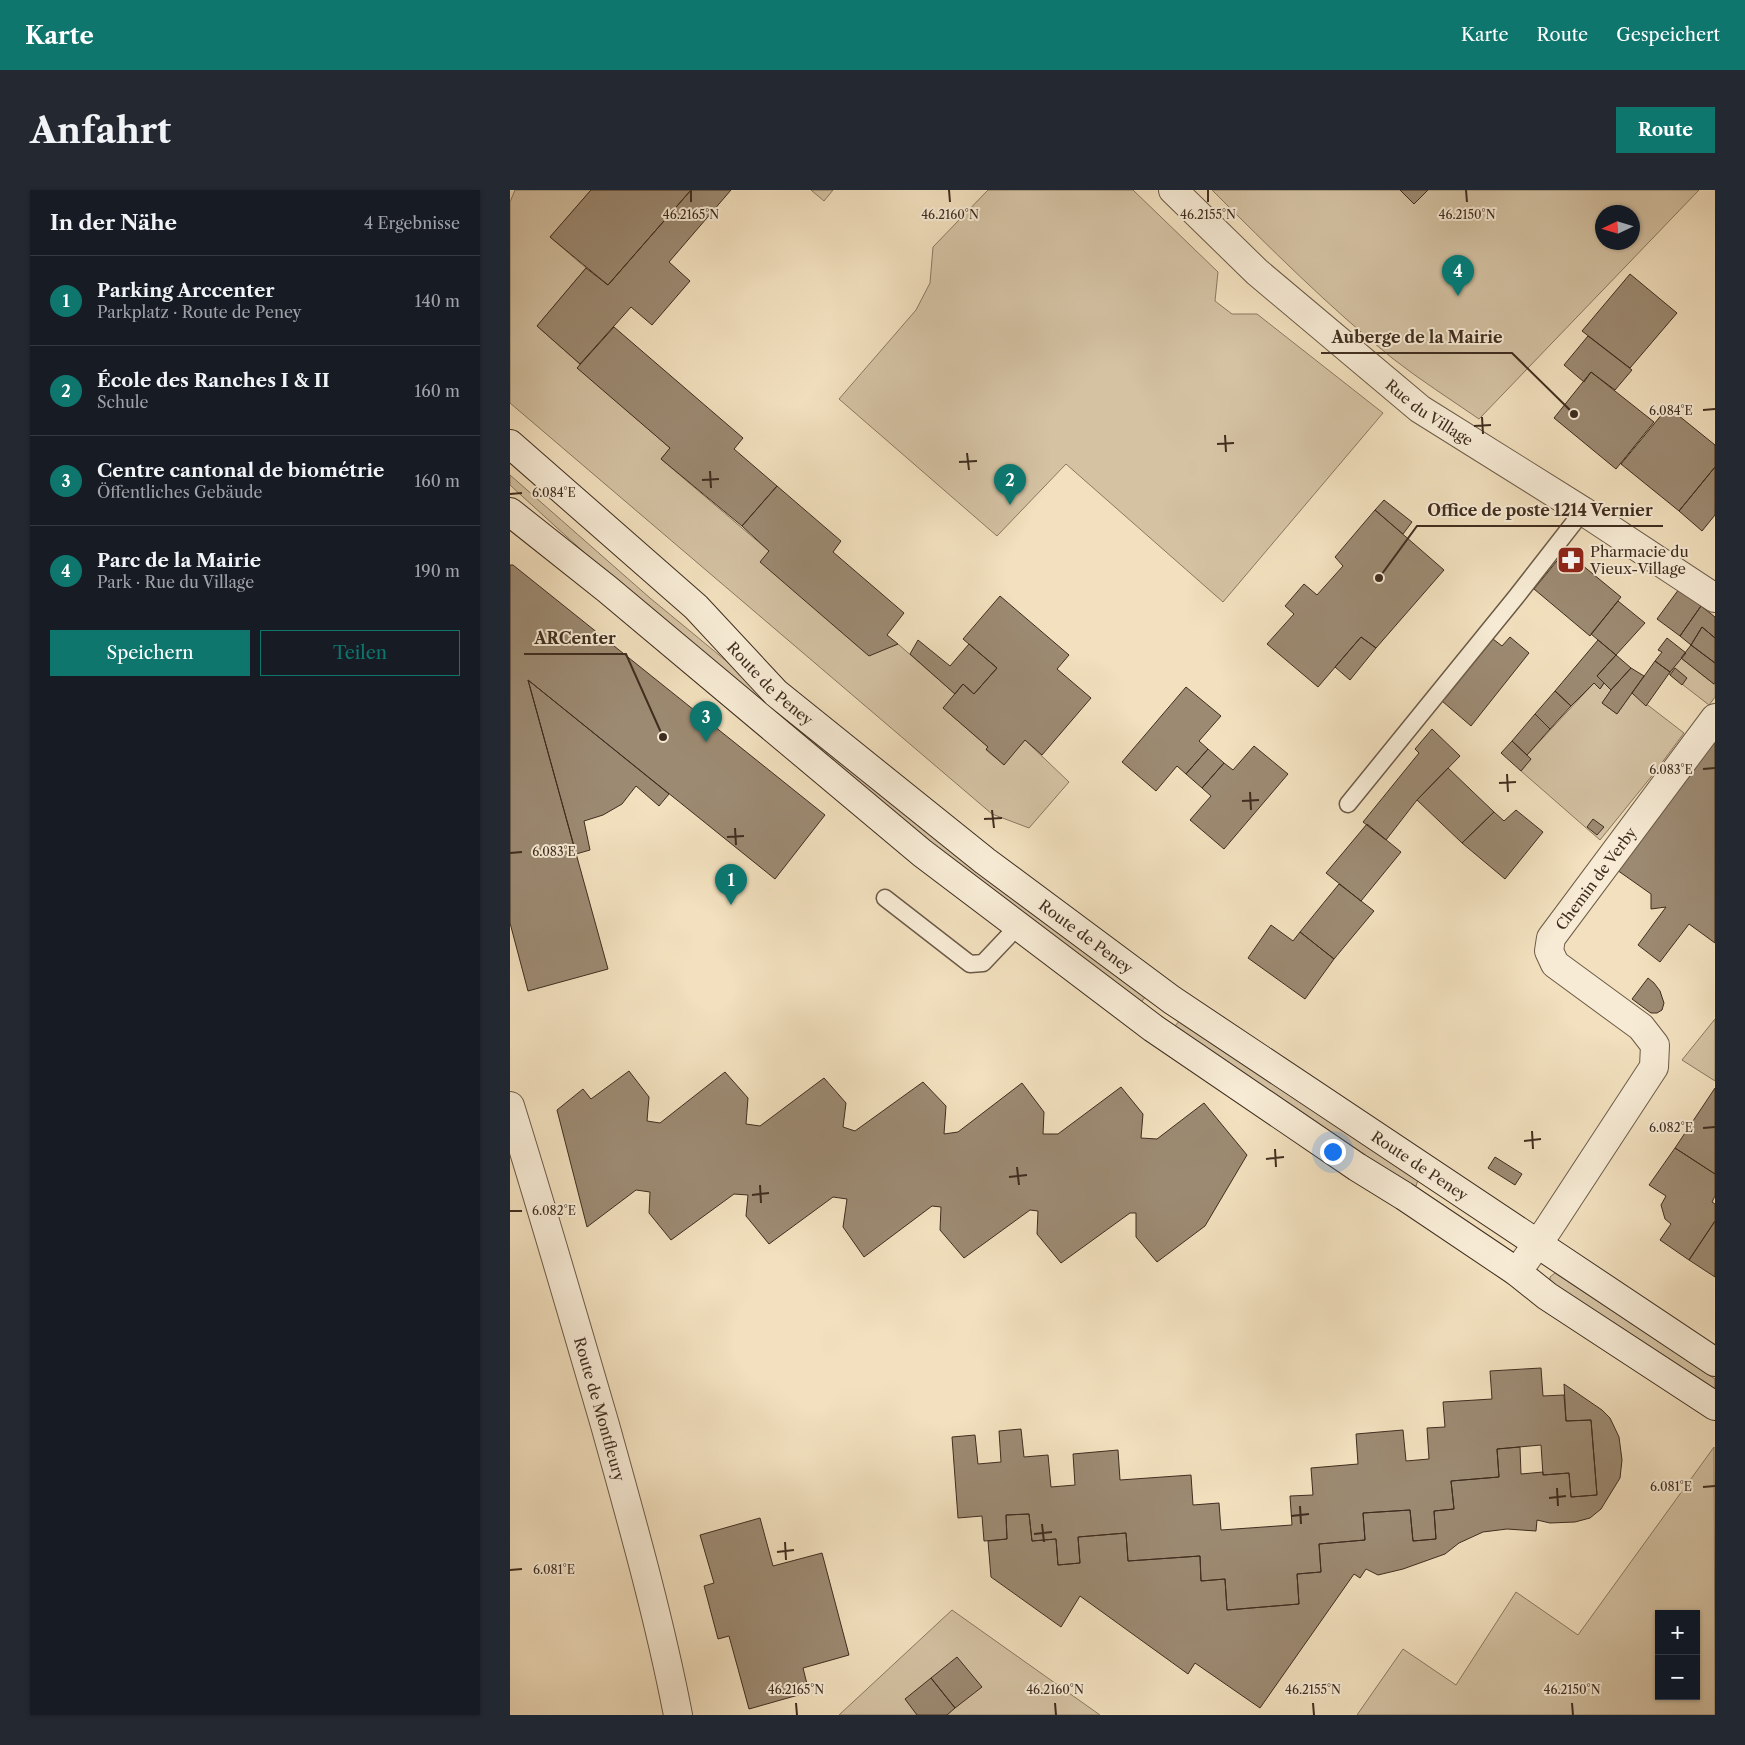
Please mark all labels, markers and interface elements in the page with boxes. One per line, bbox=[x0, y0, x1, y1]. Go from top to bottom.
text: Karte bbox=[25, 21, 94, 50]
text: Karte bbox=[1461, 24, 1509, 46]
text: Route bbox=[1537, 24, 1588, 46]
text: Gespeichert bbox=[1616, 24, 1720, 46]
button: Route bbox=[1616, 107, 1715, 153]
text: Anfahrt bbox=[30, 109, 171, 152]
north arrow bbox=[1595, 205, 1640, 250]
text: 46.2165°N bbox=[663, 207, 719, 222]
text: 46.2160°N bbox=[921, 207, 979, 222]
text: 46.2155°N bbox=[1180, 207, 1236, 222]
text: 46.2150°N bbox=[1438, 207, 1496, 222]
text: In der Nähe bbox=[50, 210, 177, 235]
text: 4 Ergebnisse bbox=[364, 213, 460, 233]
pin: 4 bbox=[1442, 255, 1474, 296]
text: Parking Arccenter bbox=[97, 279, 275, 302]
text: 1 bbox=[62, 291, 70, 311]
text: 140 m bbox=[415, 291, 460, 311]
text: Parkplatz · Route de Peney bbox=[97, 302, 302, 322]
callout: Auberge de la Mairie bbox=[1321, 322, 1512, 353]
text: Auberge de la Mairie bbox=[1330, 327, 1503, 347]
text: École des Ranches I & II bbox=[97, 369, 330, 392]
street label: Rue du Village bbox=[1382, 375, 1477, 450]
text: 2 bbox=[61, 381, 71, 401]
text: 160 m bbox=[415, 381, 460, 401]
text: Schule bbox=[97, 392, 149, 412]
text: 6.084°E bbox=[1649, 403, 1693, 418]
text: Centre cantonal de biométrie bbox=[97, 459, 384, 482]
pin: 2 bbox=[994, 464, 1026, 505]
text: 3 bbox=[61, 471, 71, 491]
text: 160 m bbox=[415, 471, 460, 491]
text: Öffentliches Gebäude bbox=[97, 482, 262, 502]
text: 6.084°E bbox=[532, 485, 576, 500]
callout: Office de poste 1214 Vernier bbox=[1417, 495, 1663, 526]
text: Office de poste 1214 Vernier bbox=[1427, 500, 1653, 520]
place label: Pharmacie du Vieux-Village bbox=[1589, 542, 1689, 578]
pharmacy icon: Pharmacie du Vieux-Village bbox=[1556, 545, 1586, 575]
text: Parc de la Mairie bbox=[97, 549, 261, 572]
text: 4 bbox=[61, 561, 71, 581]
text: 190 m bbox=[415, 561, 460, 581]
text: Park · Rue du Village bbox=[97, 572, 254, 592]
callout: ARCenter bbox=[524, 623, 626, 654]
text: ARCenter bbox=[533, 628, 616, 648]
button: Speichern bbox=[50, 630, 250, 676]
button: Teilen bbox=[260, 630, 460, 676]
street label: Route de Peney bbox=[723, 638, 818, 729]
pin: 3 bbox=[690, 701, 722, 742]
text: 6.083°E bbox=[1649, 762, 1693, 777]
street label: Chemin de Verby bbox=[1551, 823, 1640, 934]
text: 6.083°E bbox=[532, 844, 576, 859]
pin: 1 bbox=[715, 864, 747, 905]
street label: Route de Peney bbox=[1035, 895, 1137, 978]
text: 6.082°E bbox=[1649, 1120, 1693, 1135]
street label: Route de Peney bbox=[1368, 1126, 1473, 1205]
your location bbox=[1320, 1139, 1346, 1165]
text: 6.082°E bbox=[532, 1203, 576, 1218]
street label: Route de Montfleury bbox=[570, 1335, 630, 1484]
text: 6.081°E bbox=[1650, 1479, 1692, 1494]
text: 6.081°E bbox=[533, 1562, 575, 1577]
map controls bbox=[1655, 1610, 1700, 1700]
button: + bbox=[1655, 1610, 1700, 1655]
button: − bbox=[1655, 1655, 1700, 1700]
text: 46.2165°N bbox=[768, 1682, 824, 1697]
text: 46.2160°N bbox=[1026, 1682, 1084, 1697]
text: 46.2155°N bbox=[1285, 1682, 1341, 1697]
text: 46.2150°N bbox=[1543, 1682, 1601, 1697]

